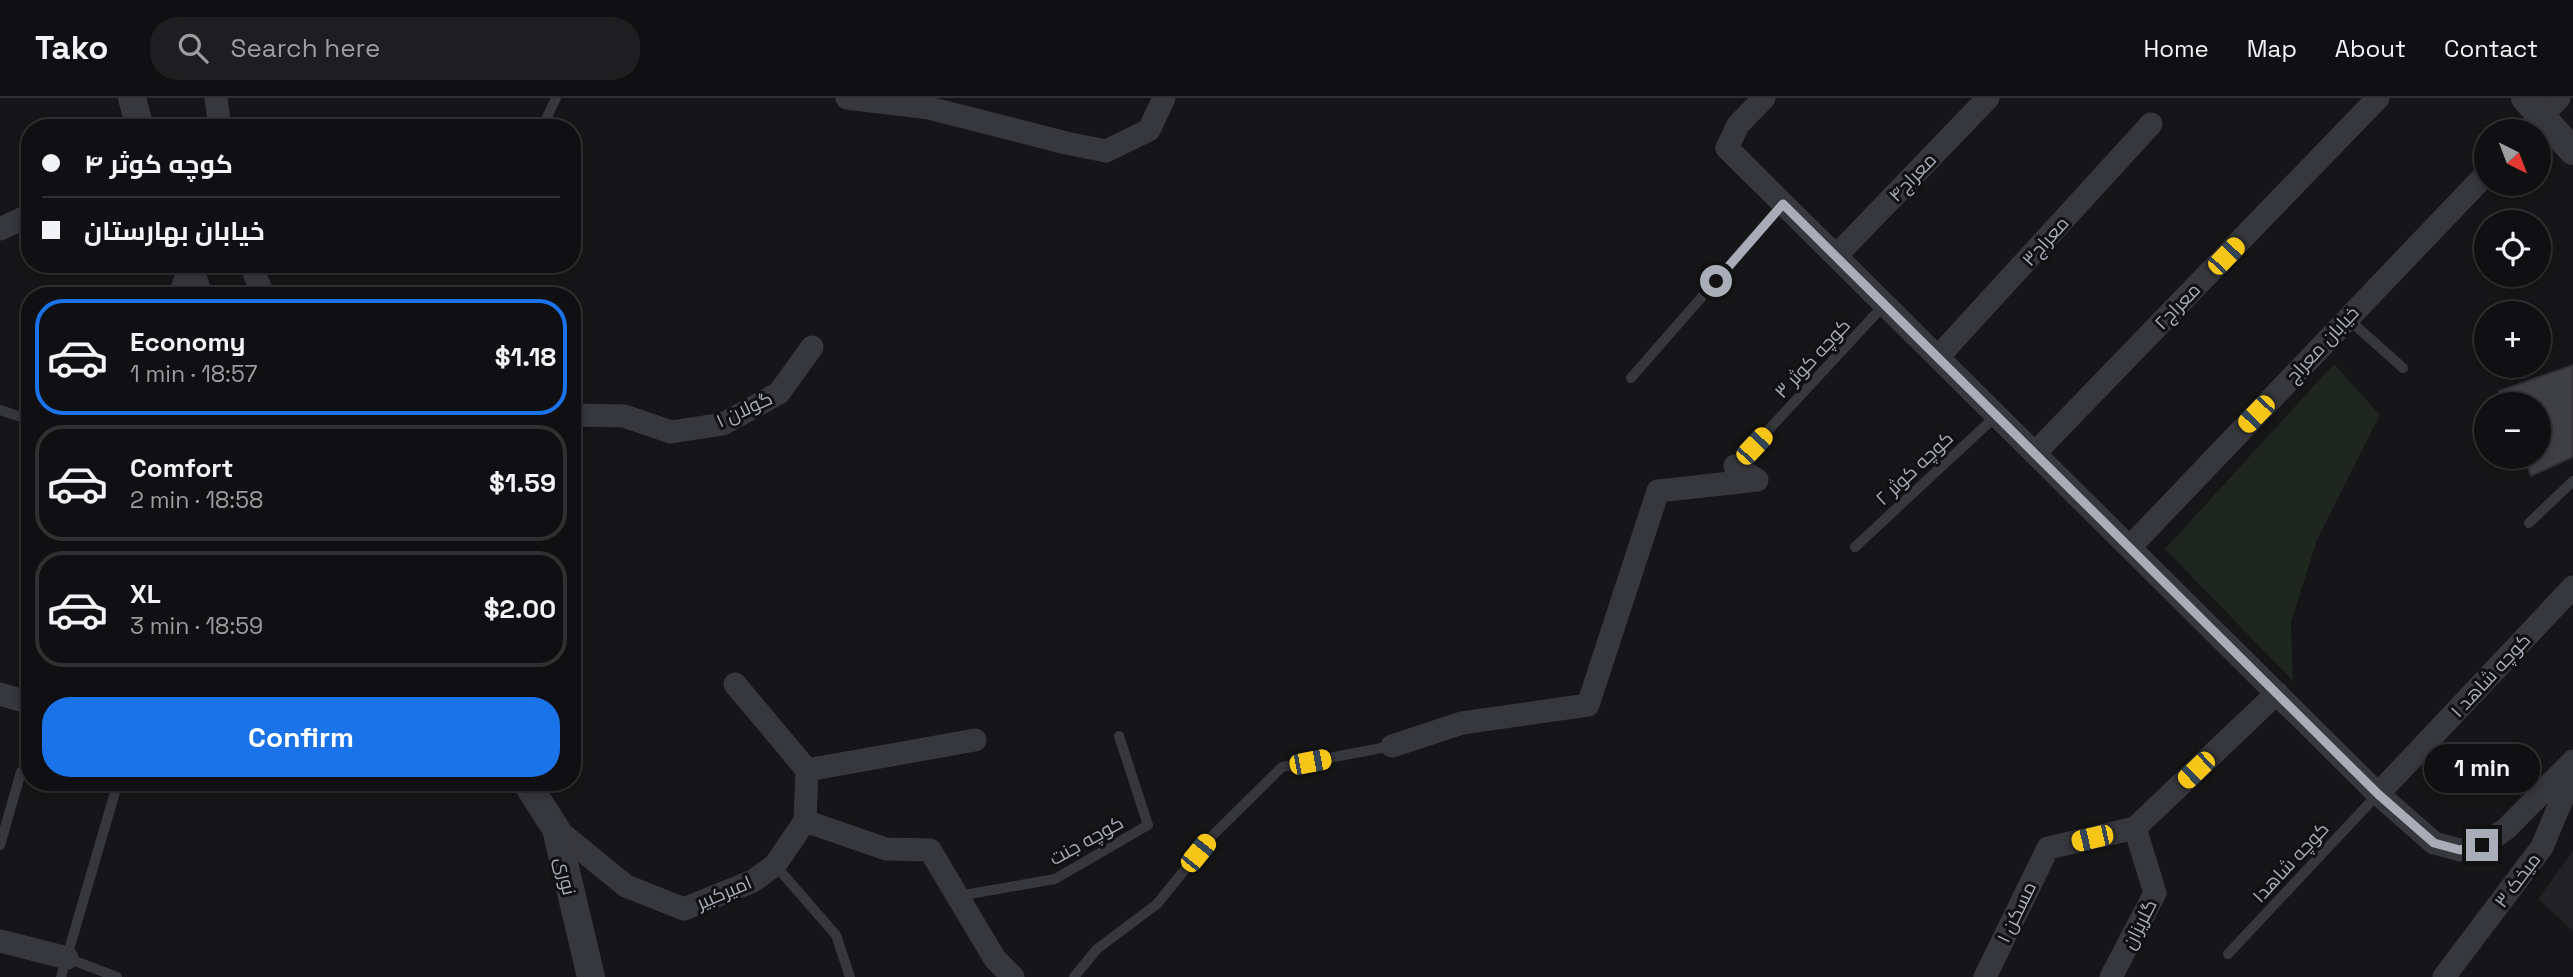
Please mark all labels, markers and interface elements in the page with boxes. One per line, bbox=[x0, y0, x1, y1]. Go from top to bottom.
search box bbox=[150, 17, 640, 80]
text: Tako bbox=[35, 27, 108, 69]
icon: search bbox=[174, 29, 212, 67]
text: Search here bbox=[230, 31, 380, 65]
text: Home bbox=[2143, 33, 2209, 64]
text: Map bbox=[2247, 33, 2297, 64]
text: About bbox=[2335, 33, 2406, 64]
text: Contact bbox=[2444, 33, 2538, 64]
north arrow bbox=[2474, 119, 2552, 196]
map controls bbox=[2474, 119, 2551, 469]
text: کوچه کوثر ۴ bbox=[84, 147, 233, 181]
street label: معراج۴ bbox=[1883, 148, 1942, 208]
button: locate bbox=[2474, 210, 2551, 287]
street label: معراج۳ bbox=[2016, 211, 2075, 272]
text: خیابان بهارستان bbox=[84, 214, 265, 248]
car bbox=[2204, 234, 2249, 278]
route start bbox=[1700, 265, 1732, 297]
street label: معراج۲ bbox=[2149, 277, 2207, 336]
street label: خیابان معراج bbox=[2280, 301, 2365, 389]
button: + bbox=[2474, 301, 2551, 378]
street label: کوچه کوثر ۳ bbox=[1769, 313, 1856, 404]
text: Economy bbox=[130, 325, 246, 359]
icon: car bbox=[46, 326, 109, 389]
text: $1.18 bbox=[495, 340, 556, 374]
text: 1 min · 18:57 bbox=[130, 359, 257, 389]
street label: گولان ۱ bbox=[712, 386, 776, 433]
car bbox=[2234, 392, 2279, 436]
button: − bbox=[2474, 392, 2551, 469]
car bbox=[1732, 423, 1777, 469]
street label: کوچه کوثر ۲ bbox=[1870, 426, 1959, 511]
text: Comfort bbox=[130, 451, 233, 485]
icon: car bbox=[46, 452, 109, 515]
text: $1.59 bbox=[489, 466, 556, 500]
text: 2 min · 18:58 bbox=[130, 485, 263, 515]
text: XL bbox=[130, 577, 161, 611]
icon: car bbox=[46, 578, 109, 641]
text: $2.00 bbox=[484, 592, 556, 626]
text: 3 min · 18:59 bbox=[130, 611, 263, 641]
street label: کوچه شاهد ۱ bbox=[2445, 628, 2536, 723]
button: Confirm bbox=[42, 697, 560, 777]
callout: 1 min bbox=[2424, 744, 2540, 792]
car bbox=[1288, 748, 1333, 776]
car bbox=[2174, 748, 2219, 792]
text: 1 min bbox=[2454, 753, 2510, 783]
street label: کوچه جنت bbox=[1045, 810, 1128, 871]
street label: کوچه شاهد۱ bbox=[2247, 817, 2334, 908]
car bbox=[2070, 823, 2115, 853]
route end bbox=[2466, 829, 2498, 861]
car bbox=[1177, 830, 1220, 876]
street label: میخک ۳ bbox=[2489, 848, 2546, 913]
street label: نوری bbox=[549, 855, 582, 897]
street label: امیرکبیر bbox=[692, 870, 755, 916]
street label: مسکن ۱ bbox=[1991, 877, 2042, 947]
street label: گلریزان bbox=[2116, 895, 2163, 953]

